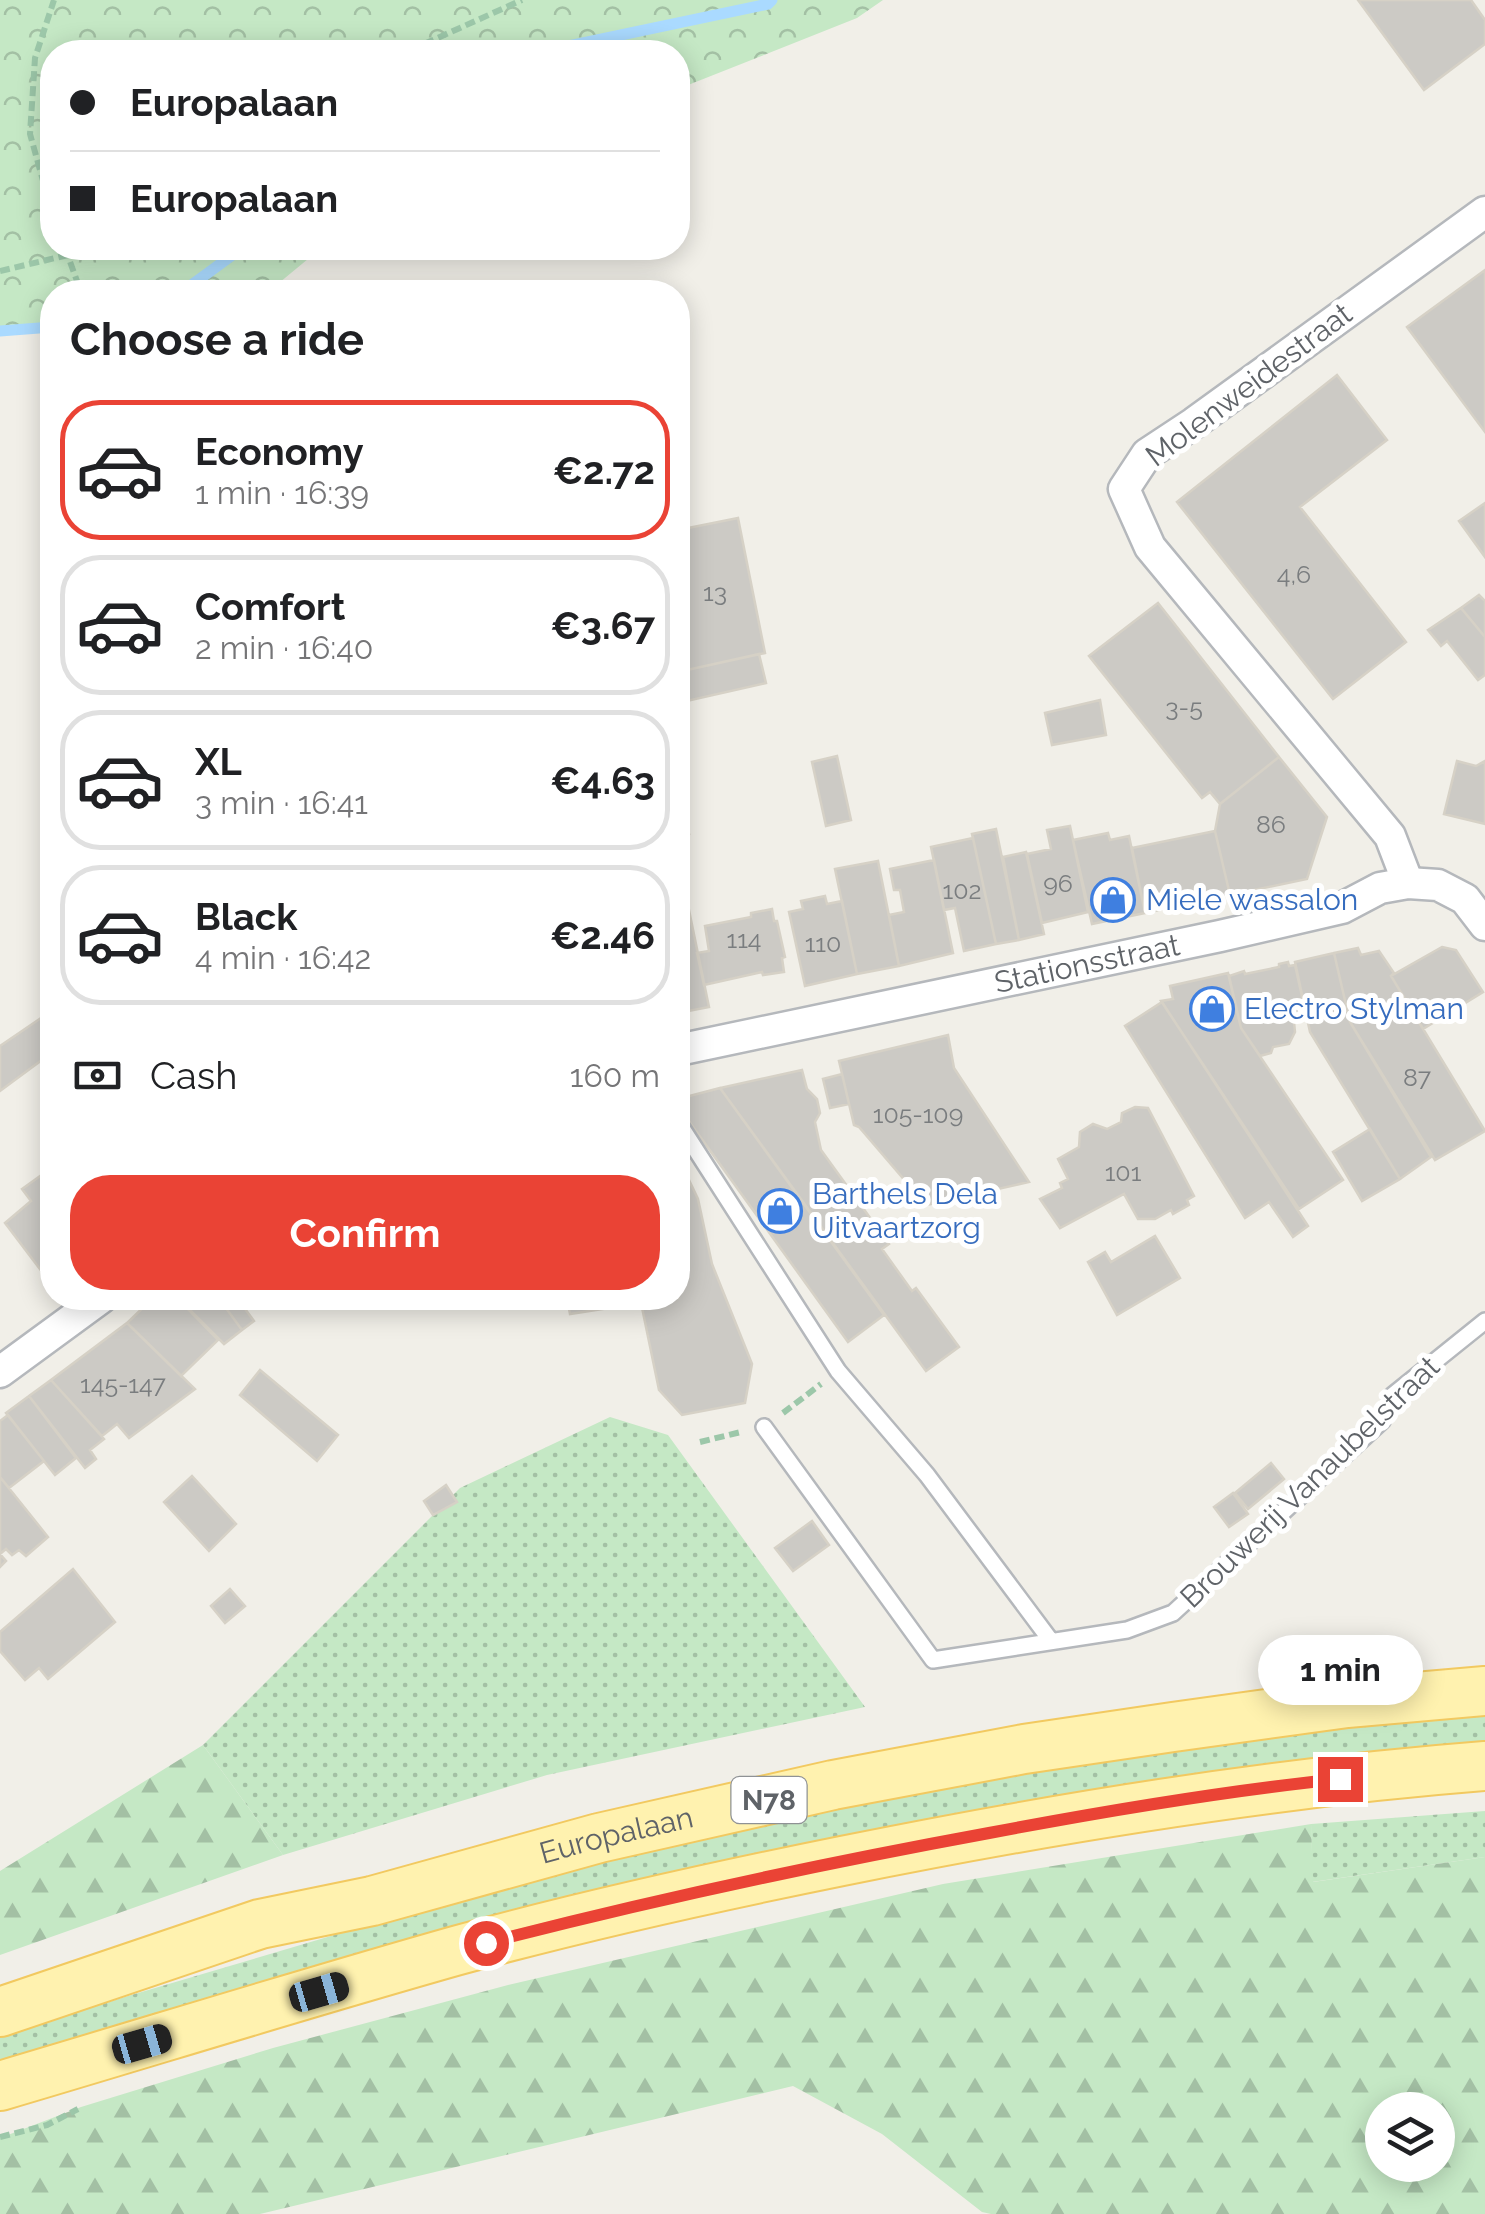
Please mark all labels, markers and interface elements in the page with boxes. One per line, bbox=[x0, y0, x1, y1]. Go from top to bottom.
text: Europalaan bbox=[130, 80, 338, 125]
text: Europalaan bbox=[130, 176, 338, 221]
street label: Molenweidestraat bbox=[1139, 296, 1359, 473]
text: Choose a ride bbox=[70, 313, 364, 366]
icon: car bbox=[75, 425, 165, 515]
text: Economy bbox=[195, 429, 364, 474]
text: €2.72 bbox=[553, 448, 655, 493]
text: 1 min · 16:39 bbox=[195, 474, 369, 511]
house number: 4,6 bbox=[1277, 559, 1311, 589]
house number: 13 bbox=[703, 577, 727, 607]
icon: car bbox=[75, 580, 165, 670]
text: Comfort bbox=[195, 584, 345, 629]
text: €3.67 bbox=[551, 603, 655, 648]
text: 2 min · 16:40 bbox=[195, 629, 373, 666]
house number: 3-5 bbox=[1165, 692, 1203, 722]
icon: car bbox=[75, 735, 165, 825]
text: XL bbox=[195, 739, 242, 784]
text: €4.63 bbox=[550, 758, 655, 803]
text: 3 min · 16:41 bbox=[195, 784, 368, 821]
house number: 86 bbox=[1256, 809, 1286, 839]
house number: 96 bbox=[1043, 868, 1073, 898]
house number: 102 bbox=[942, 875, 982, 905]
shop icon: Miele wassalon bbox=[1090, 877, 1136, 923]
place label: Miele wassalon bbox=[1146, 882, 1358, 917]
icon: car bbox=[75, 890, 165, 980]
text: Black bbox=[195, 894, 297, 939]
text: €2.46 bbox=[550, 913, 655, 958]
house number: 114 bbox=[726, 924, 762, 954]
street label: Stationsstraat bbox=[991, 927, 1183, 1000]
house number: 110 bbox=[805, 928, 841, 958]
text: 4 min · 16:42 bbox=[195, 939, 371, 976]
shop icon: Electro Stylman bbox=[1189, 986, 1235, 1032]
place label: Electro Stylman bbox=[1244, 991, 1464, 1026]
icon: cash bbox=[70, 1048, 125, 1103]
text: Cash bbox=[150, 1053, 237, 1098]
text: 160 m bbox=[570, 1057, 660, 1094]
house number: 87 bbox=[1403, 1062, 1432, 1092]
house number: 105-109 bbox=[873, 1099, 963, 1129]
house number: 101 bbox=[1105, 1157, 1142, 1187]
button: Confirm bbox=[70, 1175, 660, 1290]
place label: Barthels Dela Uitvaartzorg bbox=[812, 1176, 998, 1245]
shop icon: Barthels Dela Uitvaartzorg bbox=[757, 1188, 803, 1234]
street label: Brouwerij Vanaubelstraat bbox=[1173, 1349, 1446, 1615]
house number: 145-147 bbox=[80, 1369, 167, 1399]
callout: 1 min bbox=[1258, 1634, 1422, 1704]
text: 1 min bbox=[1300, 1651, 1381, 1688]
route end bbox=[1318, 1757, 1363, 1802]
road number: N78 bbox=[732, 1777, 806, 1823]
street label: Europalaan bbox=[536, 1799, 696, 1871]
route start bbox=[464, 1921, 509, 1966]
car bbox=[286, 1969, 352, 2015]
car bbox=[109, 2021, 175, 2067]
map controls bbox=[1365, 2092, 1455, 2182]
button: layers bbox=[1365, 2092, 1455, 2182]

